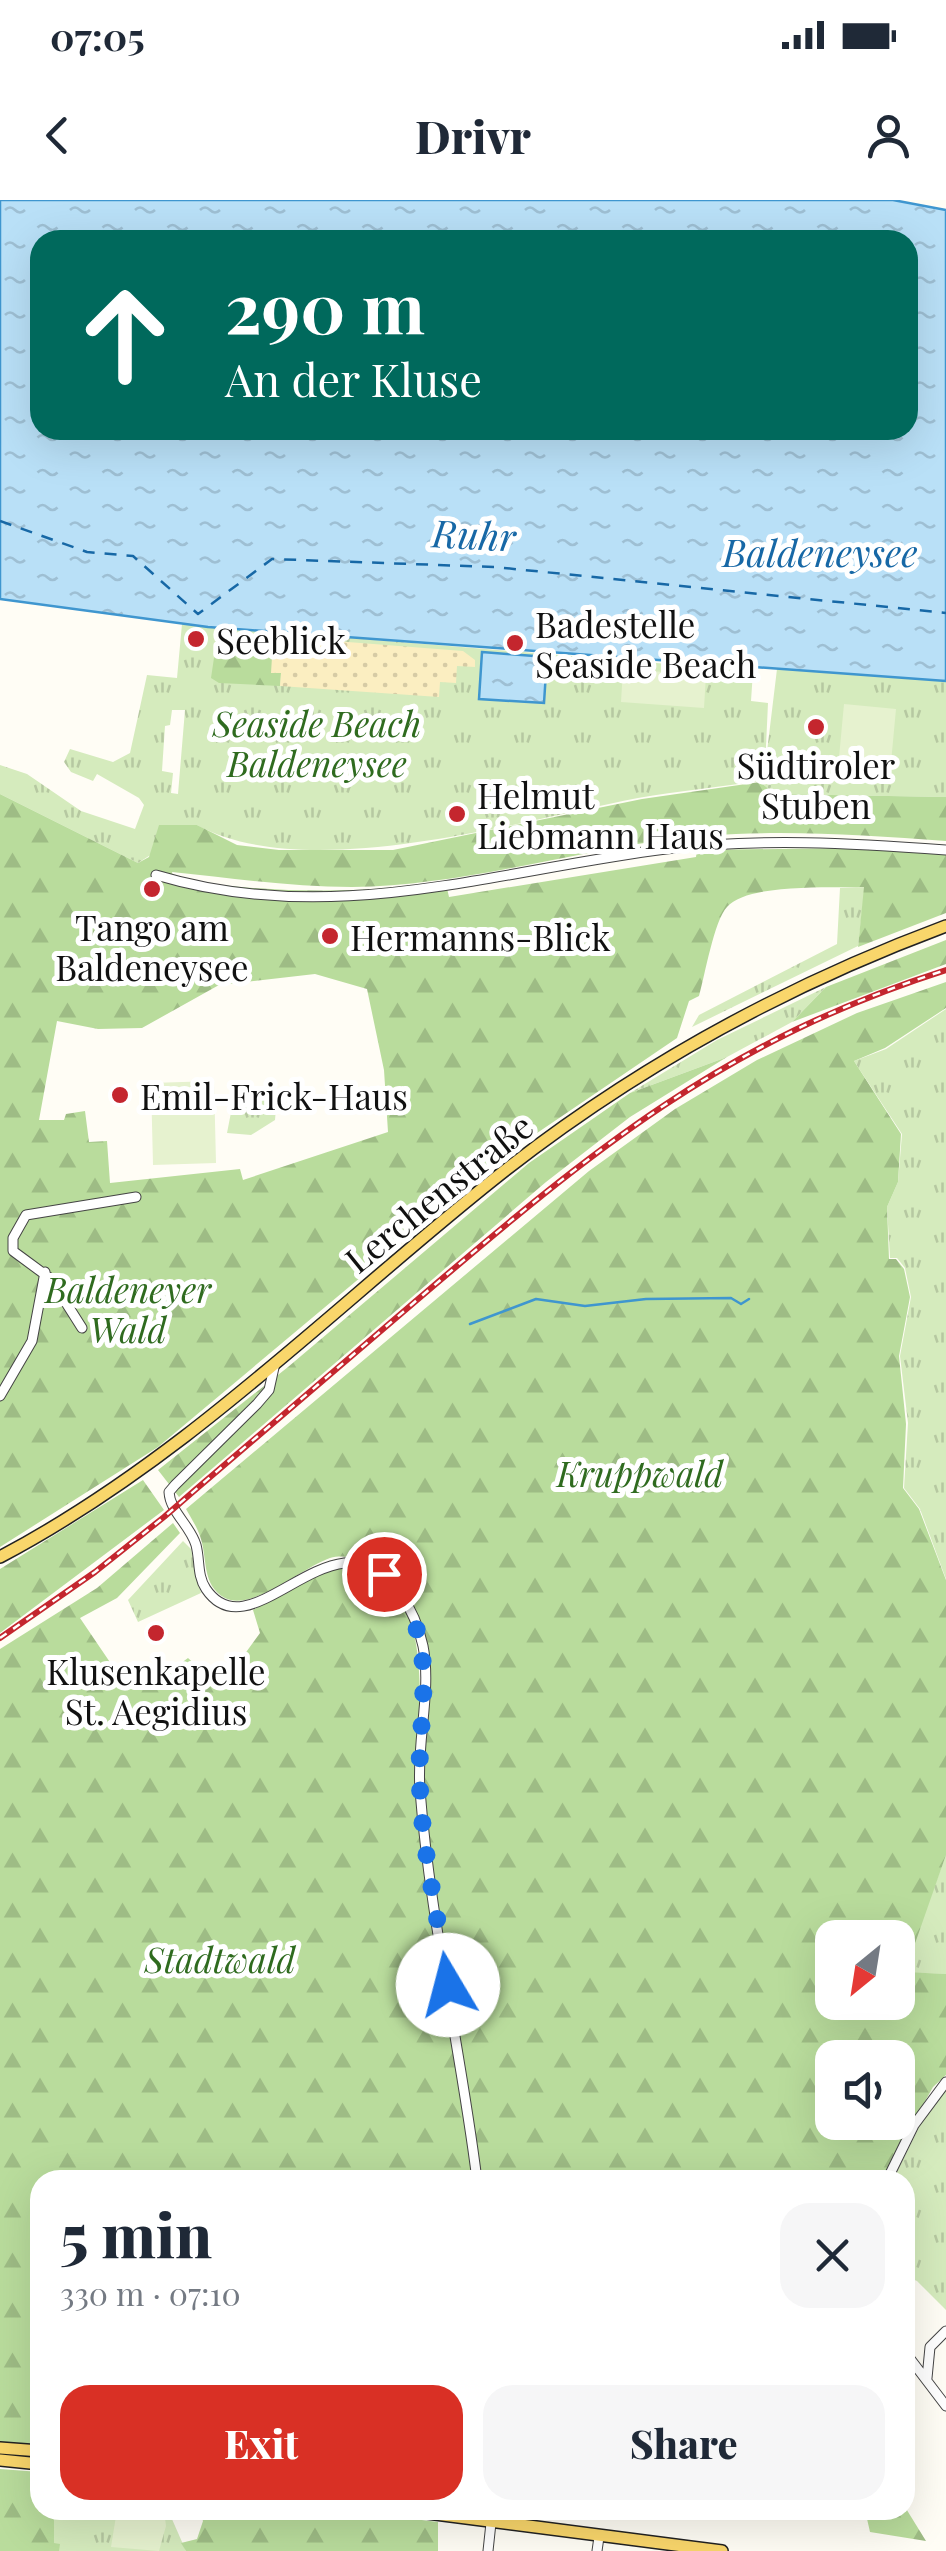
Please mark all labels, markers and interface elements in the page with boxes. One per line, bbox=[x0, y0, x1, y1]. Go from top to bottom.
text: 07:05 bbox=[50, 10, 145, 61]
text: Drivr bbox=[415, 105, 531, 165]
icon: back bbox=[30, 108, 85, 163]
icon: person bbox=[861, 108, 916, 163]
text: 290 m bbox=[225, 258, 425, 352]
icon: ahead bbox=[60, 270, 190, 400]
text: An der Kluse bbox=[225, 348, 482, 408]
water label: Ruhr bbox=[429, 506, 519, 562]
water label: Baldeneysee bbox=[720, 526, 918, 577]
place label: Badestelle Seaside Beach bbox=[535, 600, 757, 687]
place label: Seeblick bbox=[216, 616, 346, 663]
marker: Seeblick bbox=[185, 628, 207, 650]
marker: Badestelle Seaside Beach bbox=[504, 632, 526, 654]
park label: Seaside Beach Baldeneysee bbox=[212, 699, 421, 786]
marker: Südtiroler Stuben bbox=[805, 716, 827, 738]
place label: Südtiroler Stuben bbox=[737, 741, 896, 828]
place label: Helmut Liebmann Haus bbox=[477, 771, 724, 858]
marker: Helmut Liebmann Haus bbox=[446, 803, 468, 825]
marker: Tango am Baldeneysee bbox=[141, 878, 163, 900]
place label: Tango am Baldeneysee bbox=[55, 903, 249, 990]
place label: Hermanns-Blick bbox=[350, 913, 611, 960]
marker: Hermanns-Blick bbox=[319, 925, 341, 947]
place label: Emil-Frick-Haus bbox=[140, 1072, 408, 1119]
marker: Emil-Frick-Haus bbox=[109, 1084, 131, 1106]
street label: Lerchenstraße bbox=[334, 1102, 542, 1282]
park label: Baldeneyer Wald bbox=[43, 1265, 212, 1352]
park label: Kruppwald bbox=[555, 1449, 724, 1496]
pin bbox=[342, 1532, 427, 1617]
icon: arrive bbox=[357, 1547, 412, 1602]
marker: Klusenkapelle St. Aegidius bbox=[145, 1622, 167, 1644]
place label: Klusenkapelle St. Aegidius bbox=[46, 1647, 266, 1734]
north arrow bbox=[815, 1920, 915, 2020]
map controls bbox=[815, 1920, 915, 2140]
position arrow bbox=[396, 1933, 500, 2037]
park label: Stadtwald bbox=[143, 1935, 297, 1982]
button: sound bbox=[815, 2040, 915, 2140]
text: 5 min bbox=[60, 2193, 212, 2273]
button: close bbox=[780, 2203, 885, 2308]
text: 330 m · 07:10 bbox=[60, 2271, 241, 2314]
button: Exit bbox=[60, 2385, 463, 2500]
button: Share bbox=[483, 2385, 885, 2500]

